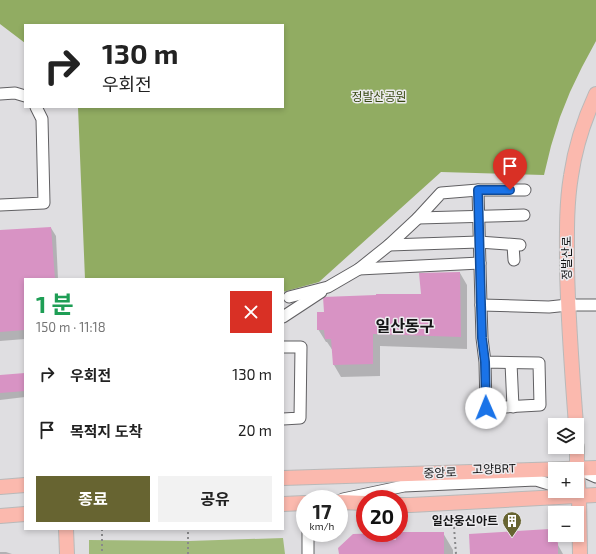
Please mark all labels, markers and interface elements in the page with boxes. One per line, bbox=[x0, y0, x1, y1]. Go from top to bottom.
text: 130 m bbox=[102, 36, 178, 70]
icon: right bbox=[36, 40, 88, 92]
text: 우회전 bbox=[102, 73, 152, 95]
park label: 정발산공원 bbox=[351, 89, 407, 103]
pin bbox=[493, 149, 527, 190]
icon: arrive bbox=[499, 155, 521, 177]
street label: 정발산로 bbox=[559, 236, 573, 280]
text: 1 분 bbox=[36, 289, 74, 318]
button: close bbox=[230, 291, 272, 333]
district label: 일산동구 bbox=[376, 316, 434, 335]
text: 150 m · 11:18 bbox=[36, 319, 106, 335]
icon: right bbox=[36, 363, 58, 385]
text: 130 m bbox=[232, 365, 272, 383]
text: 우회전 bbox=[70, 366, 111, 384]
position arrow bbox=[465, 387, 507, 429]
map controls bbox=[548, 418, 584, 542]
button: layers bbox=[548, 418, 584, 454]
icon: arrive bbox=[36, 419, 58, 441]
text: 20 m bbox=[238, 421, 272, 439]
text: 목적지 도착 bbox=[70, 422, 142, 440]
street label: 고양BRT bbox=[472, 460, 516, 476]
button: + bbox=[548, 462, 584, 498]
street label: 중앙로 bbox=[423, 464, 457, 480]
button: 종료 bbox=[36, 476, 150, 522]
button: 공유 bbox=[158, 476, 272, 522]
speed limit sign: 20 bbox=[356, 490, 408, 542]
text: 17 bbox=[312, 499, 332, 523]
button: − bbox=[548, 506, 584, 542]
building icon: 일산웅신아트 bbox=[501, 510, 523, 538]
place label: 일산웅신아트 bbox=[432, 513, 498, 527]
text: km/h bbox=[310, 520, 334, 532]

